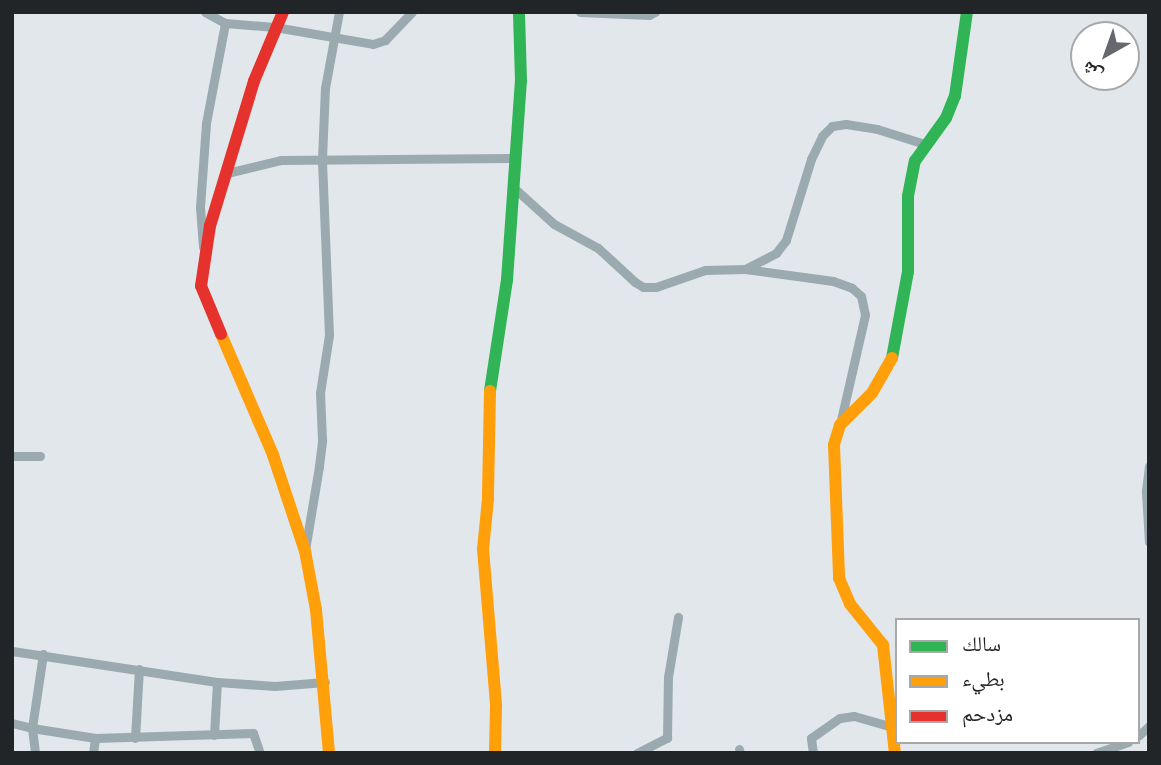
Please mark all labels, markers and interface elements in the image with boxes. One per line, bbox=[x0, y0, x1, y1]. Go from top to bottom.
north arrow bbox=[1070, 21, 1140, 91]
text: ش bbox=[1077, 55, 1108, 86]
legend bbox=[895, 618, 1140, 744]
text: سالك bbox=[962, 632, 1001, 659]
text: بطيء bbox=[962, 667, 1005, 694]
text: مزدحم bbox=[962, 702, 1013, 729]

